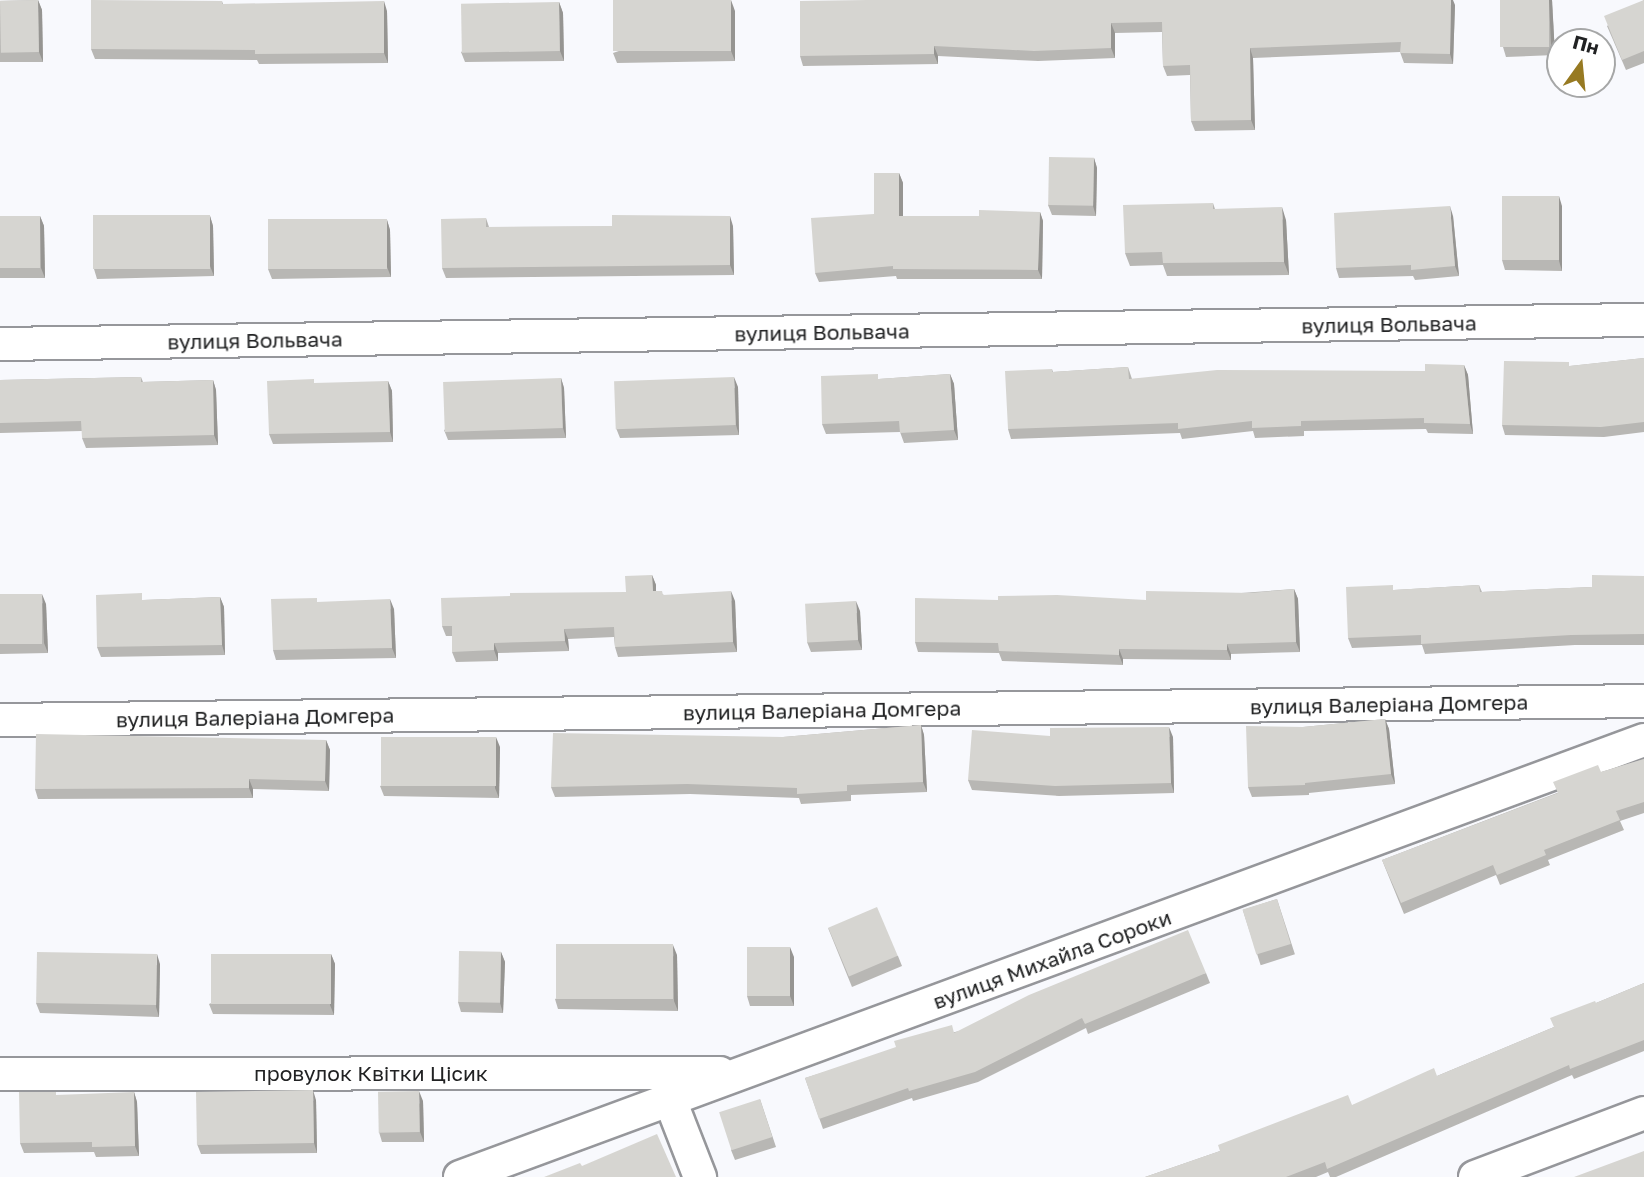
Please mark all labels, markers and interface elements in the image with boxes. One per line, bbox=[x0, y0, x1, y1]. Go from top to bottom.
north arrow bbox=[1546, 28, 1616, 98]
text: Пн bbox=[1571, 30, 1602, 59]
street label: вулиця Вольвача bbox=[1301, 310, 1477, 338]
street label: вулиця Вольвача bbox=[734, 318, 910, 346]
street label: вулиця Вольвача bbox=[167, 326, 343, 354]
street label: вулиця Валеріана Домгера bbox=[1250, 689, 1528, 719]
street label: вулиця Валеріана Домгера bbox=[683, 695, 961, 725]
street label: вулиця Валеріана Домгера bbox=[116, 702, 394, 732]
street label: вулиця Михайла Сороки bbox=[929, 904, 1175, 1014]
street label: провулок Квітки Цісик bbox=[254, 1060, 488, 1086]

